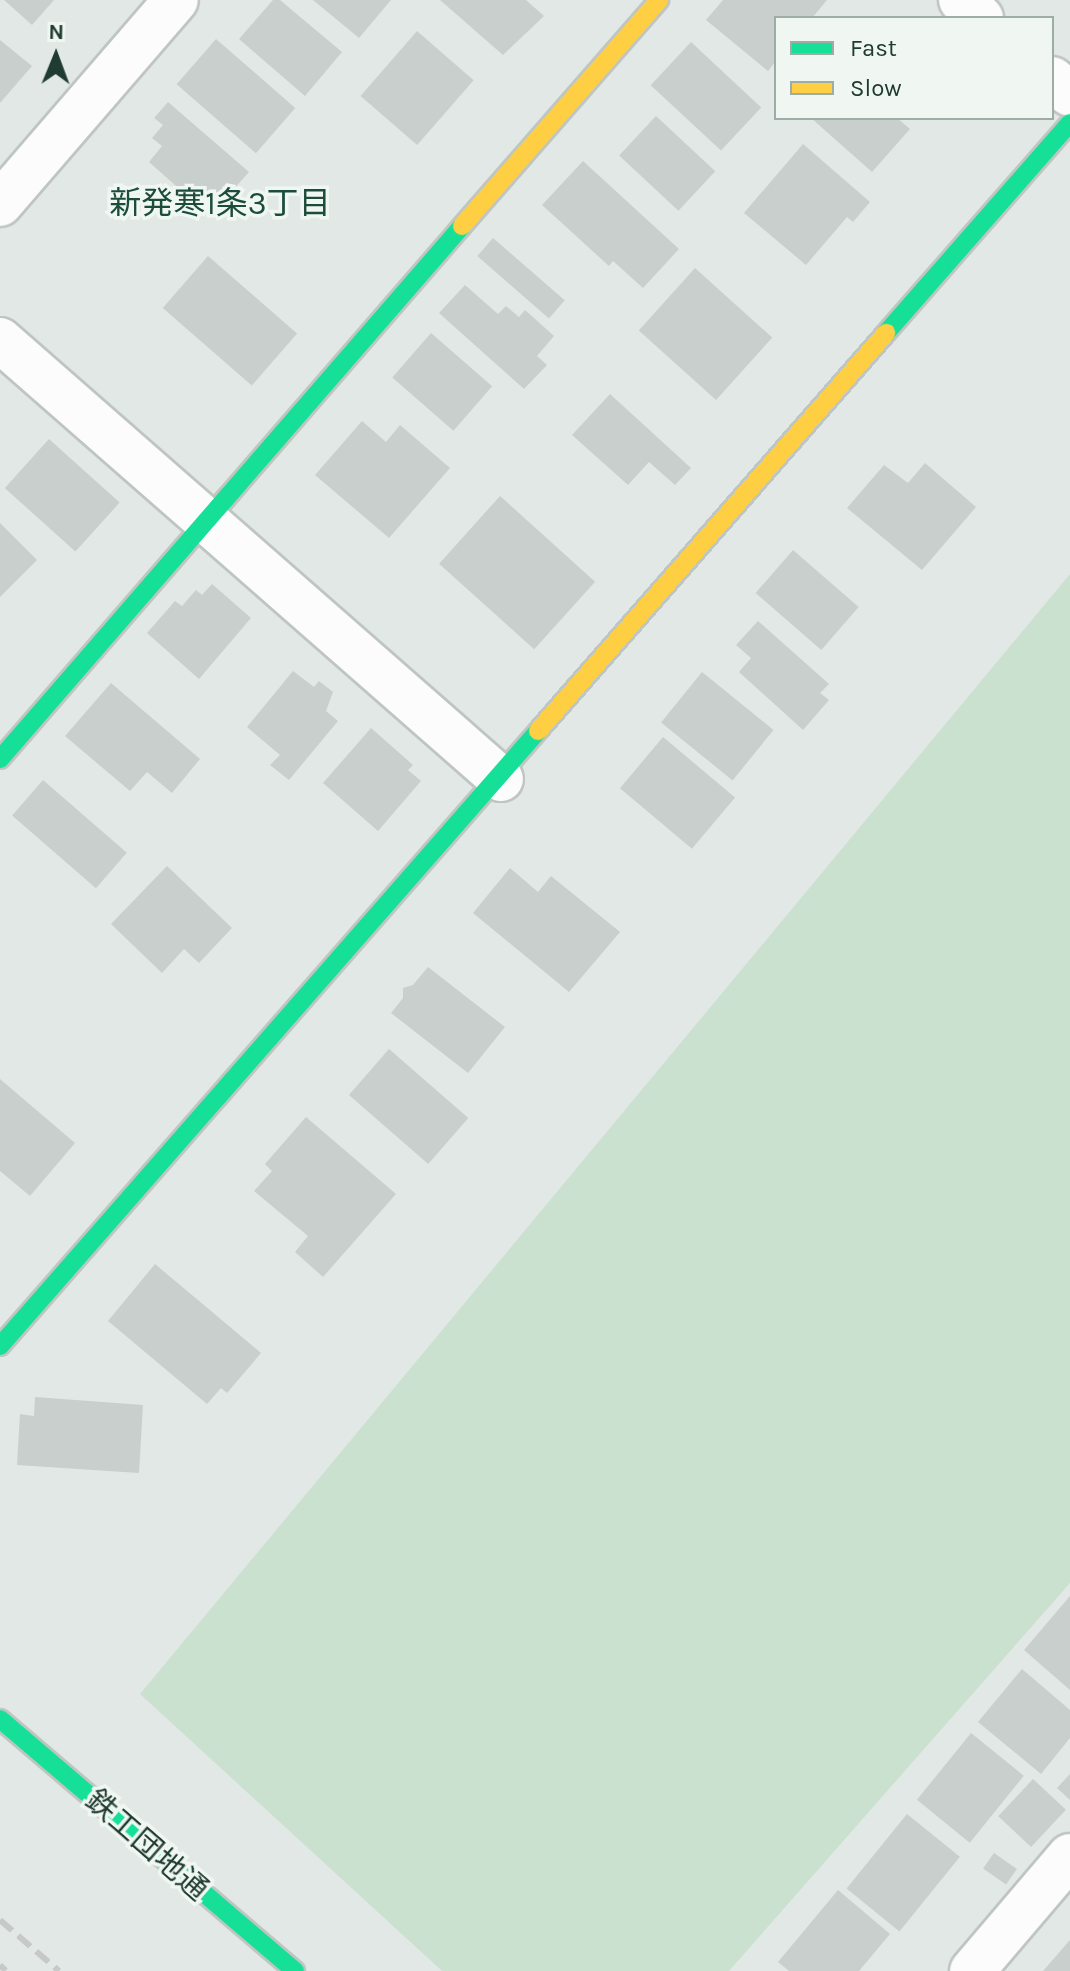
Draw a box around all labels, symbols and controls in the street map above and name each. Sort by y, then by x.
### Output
north arrow [16,16,96,96]
legend [774,16,1054,120]
text: N [48,19,65,45]
text: Fast [850,34,897,62]
text: Slow [850,74,902,102]
district label: 新発寒1条3丁目 [109,185,331,223]
street label: 鉄工団地通 [79,1782,215,1908]

